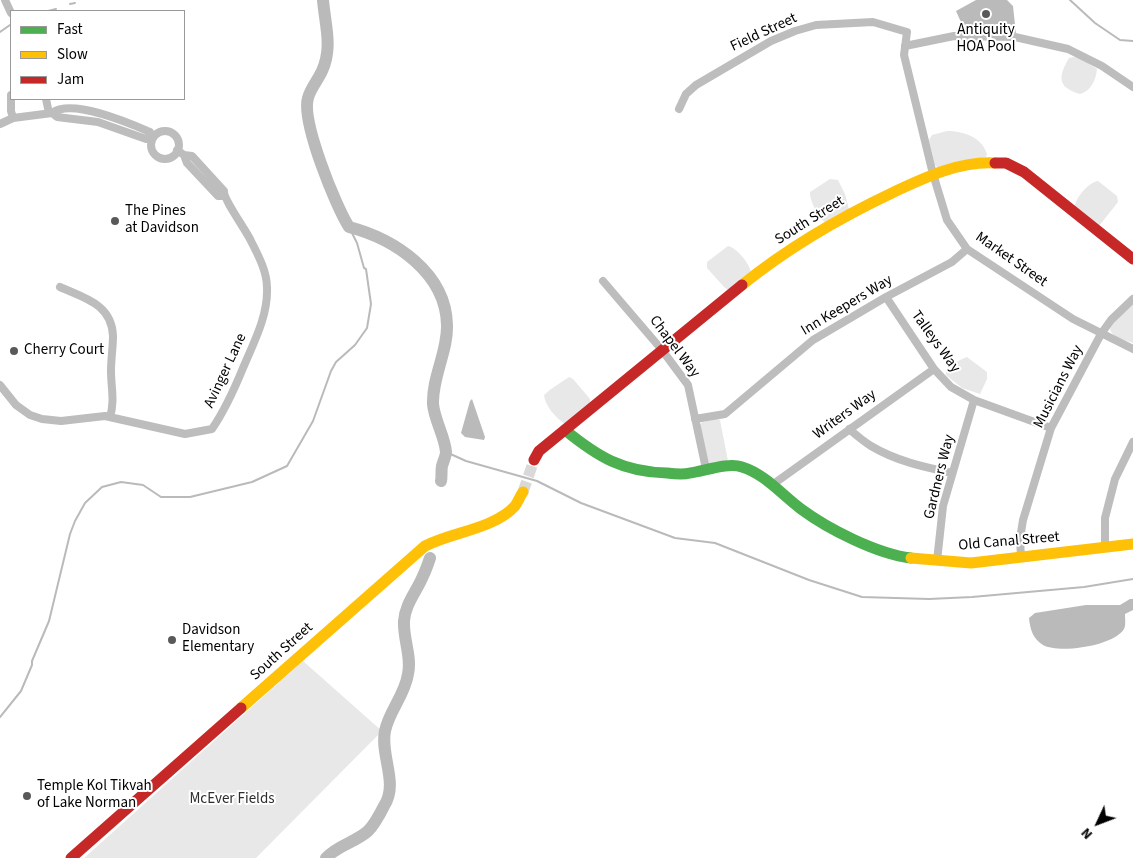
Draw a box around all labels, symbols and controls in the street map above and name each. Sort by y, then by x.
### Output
marker: Antiquity HOA Pool [980,8,992,20]
legend [10,10,185,100]
street label: Field Street [728,10,800,56]
text: Fast [57,19,83,40]
place label: Antiquity HOA Pool [957,22,1015,57]
text: Slow [57,44,88,65]
text: Jam [57,69,84,90]
street label: South Street [772,193,848,249]
place label: The Pines at Davidson [125,203,199,238]
marker: The Pines at Davidson [109,215,121,227]
street label: Market Street [972,229,1050,291]
street label: Inn Keepers Way [798,272,896,340]
street label: Talleys Way [907,308,963,376]
street label: Chapel Way [645,312,703,382]
street label: Avinger Lane [201,331,251,411]
place label: Cherry Court [24,342,104,360]
street label: Musicians Way [1030,342,1088,432]
marker: Cherry Court [8,345,20,357]
street label: Writers Way [810,386,880,444]
street label: Gardners Way [921,433,959,521]
street label: Old Canal Street [958,529,1060,555]
street label: South Street [247,619,317,685]
place label: Davidson Elementary [182,622,254,657]
marker: Davidson Elementary [166,634,178,646]
place label: Temple Kol Tikvah of Lake Norman [37,778,152,813]
marker: Temple Kol Tikvah of Lake Norman [21,790,33,802]
park label: McEver Fields [189,791,275,809]
north arrow [1073,798,1123,848]
text: N [1077,823,1098,843]

